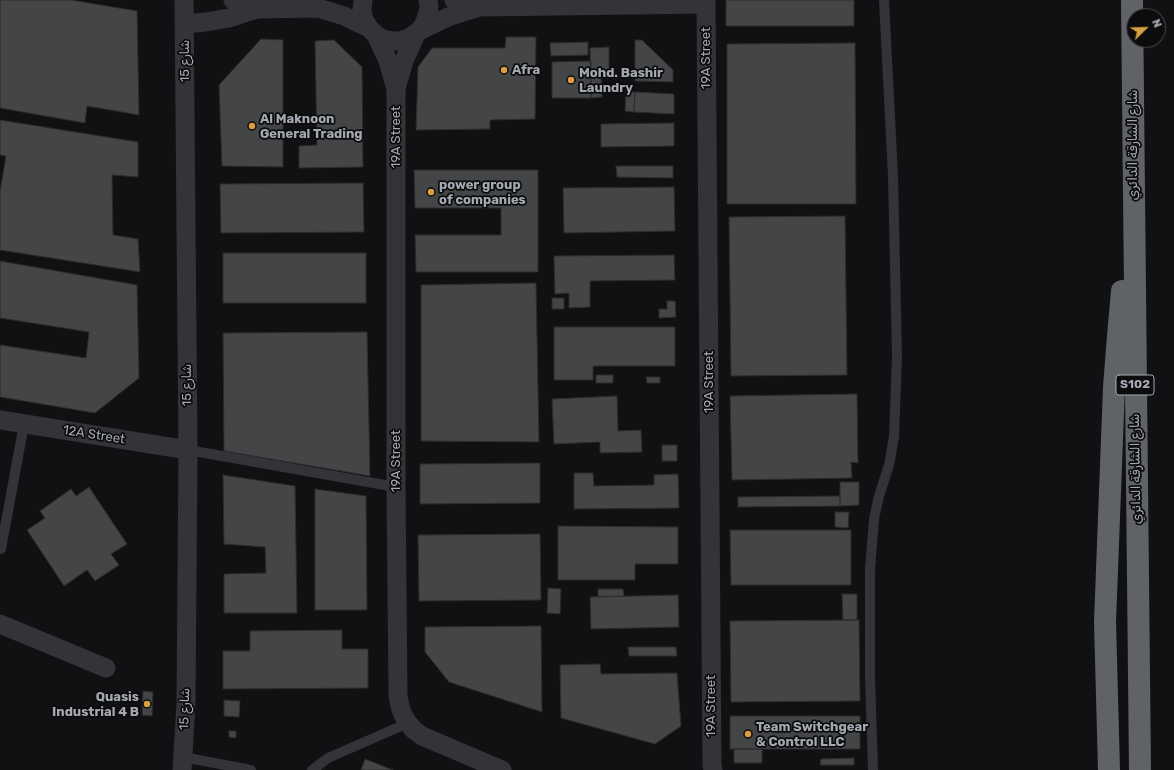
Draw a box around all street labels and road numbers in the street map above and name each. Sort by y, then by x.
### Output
street label: 19A Street [698,27,714,89]
street label: شارع 15 [177,40,193,82]
street label: شارع الشارقة الدائري [1125,90,1141,200]
street label: 19A Street [388,106,404,168]
street label: 19A Street [701,351,717,413]
street label: شارع 15 [179,364,195,406]
road number: S102 [1116,375,1154,395]
street label: شارع الشارقة الدائري [1127,413,1145,525]
street label: 12A Street [62,422,126,448]
street label: 19A Street [388,430,404,492]
street label: 19A Street [703,675,719,737]
street label: شارع 15 [176,688,194,730]

